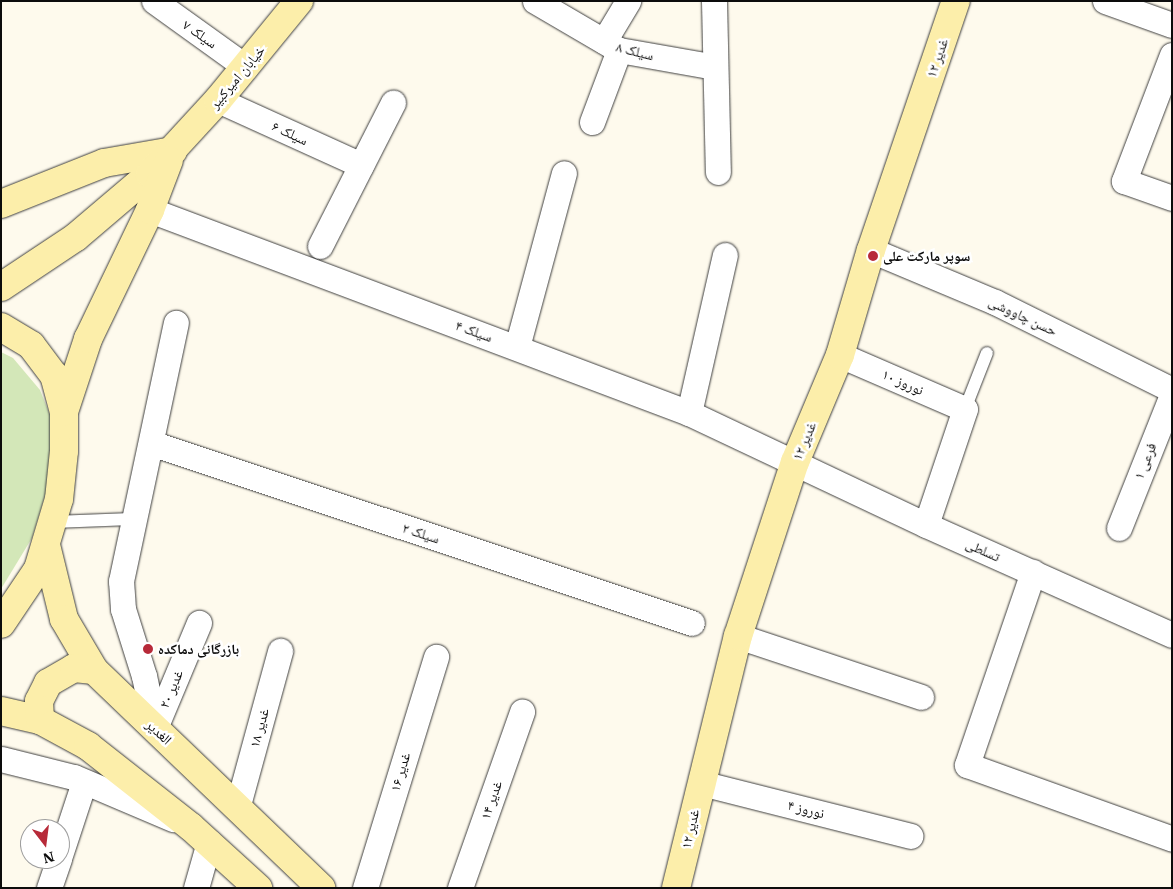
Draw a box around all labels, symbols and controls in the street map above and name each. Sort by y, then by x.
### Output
street label: سیلک ۷ [180,16,220,52]
street label: غدیر ۱۲ [923,36,951,80]
street label: سیلک ۸ [614,38,656,64]
street label: خیابان امیرکبیر [206,42,268,112]
street label: سیلک ۶ [269,117,311,149]
place label: سوپر مارکت علی [883,248,970,264]
marker: سوپر مارکت علی [867,250,879,262]
street label: حسن چاووشی [986,293,1060,339]
street label: سیلک ۴ [453,317,495,345]
street label: نوروز ۱۰ [880,365,926,399]
street label: غدیر ۱۲ [788,419,820,463]
street label: فرعی ۱ [1130,440,1160,482]
street label: سیلک ۲ [400,519,442,547]
street label: تسلطی [963,535,1003,565]
place label: بازرگانی دماکده [158,641,239,657]
marker: بازرگانی دماکده [142,643,154,655]
street label: غدیر ۲۰ [155,667,187,711]
street label: غدیر ۱۸ [246,707,272,749]
street label: الغدیر [143,716,175,748]
street label: غدیر ۱۶ [386,750,414,794]
street label: غدیر ۱۴ [477,778,505,822]
street label: نوروز ۴ [786,796,826,822]
street label: غدیر ۱۲ [677,808,703,850]
north arrow [20,819,70,869]
text: N [41,847,56,868]

